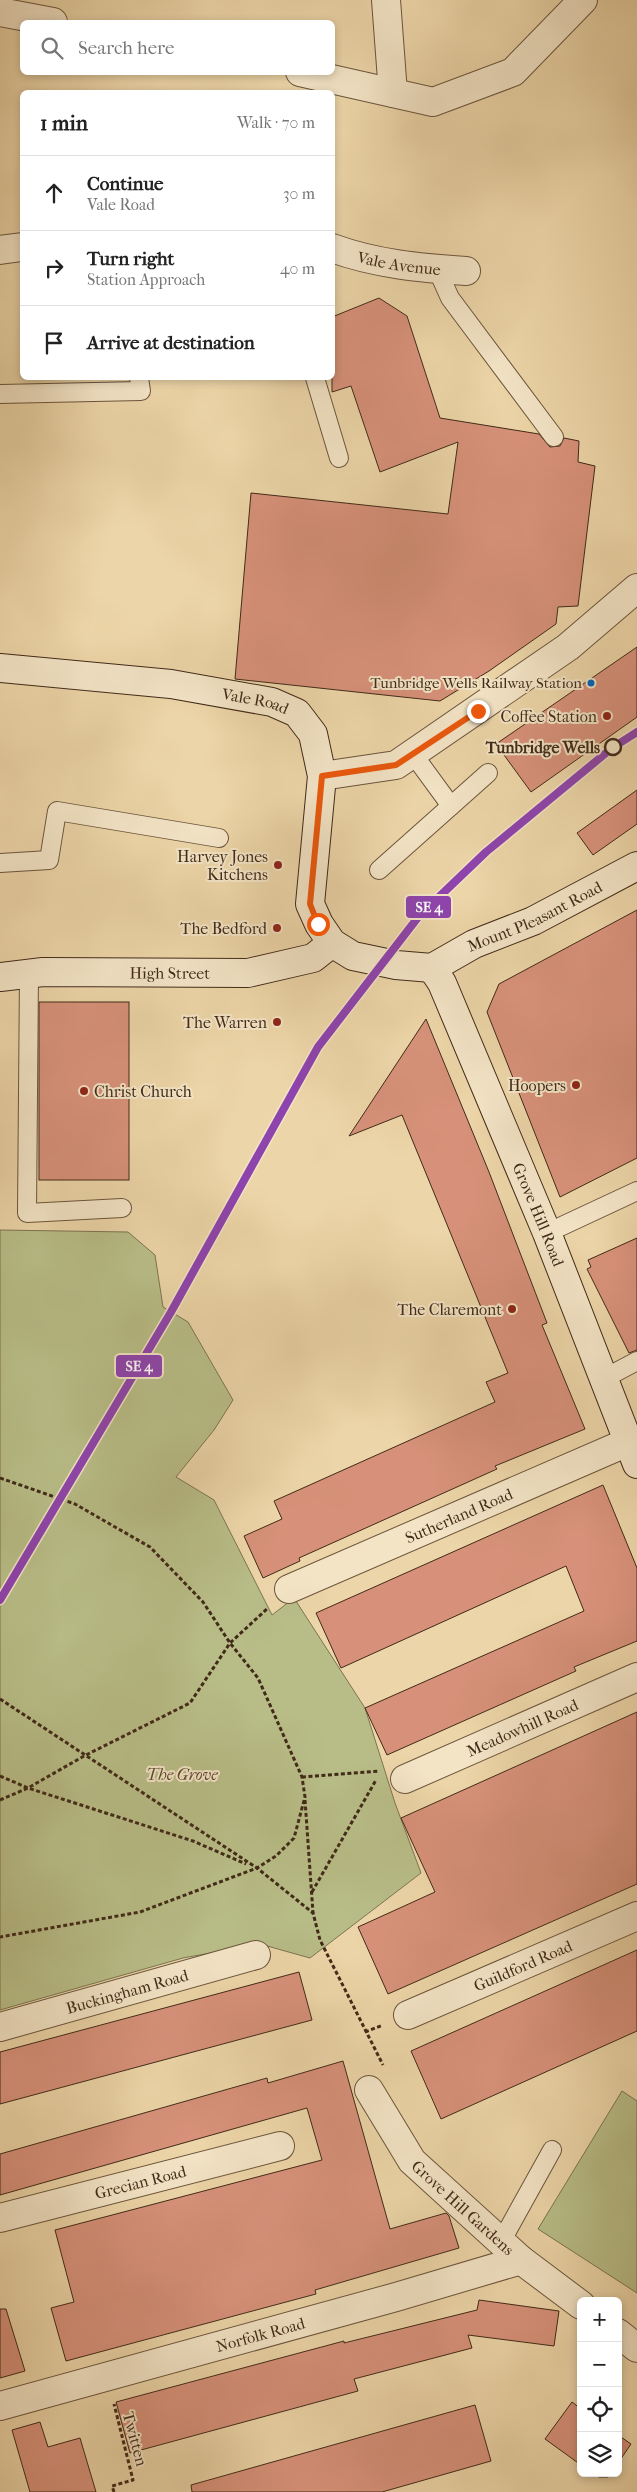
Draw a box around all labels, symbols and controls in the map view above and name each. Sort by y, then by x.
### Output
search box [20,20,335,75]
icon: search [38,34,66,62]
text: Search here [78,37,174,59]
text: 1 min [40,111,88,135]
text: Walk · 70 m [237,113,315,132]
text: Continue [87,173,163,195]
icon: ahead [40,179,68,207]
text: 30 m [283,184,315,203]
text: Vale Road [87,195,155,214]
street label: Vale Avenue [354,247,442,279]
text: Turn right [87,248,174,270]
icon: right [40,254,68,282]
text: 40 m [280,259,315,278]
text: Station Approach [87,270,205,289]
icon: arrive [40,329,68,357]
text: Arrive at destination [87,332,255,354]
place label: Tunbridge Wells Railway Station [370,674,582,692]
marker: Tunbridge Wells Railway Station [586,678,596,688]
street label: Vale Road [220,684,292,718]
route end [467,700,490,723]
place label: Coffee Station [500,707,598,726]
marker: Coffee Station [601,710,613,722]
place label: Tunbridge Wells [485,738,600,758]
marker: Tunbridge Wells [604,738,622,756]
place label: Harvey Jones Kitchens [177,847,268,884]
marker: Harvey Jones Kitchens [272,859,284,871]
street label: Mount Pleasant Road [464,877,605,955]
line badge: SE 4 [405,895,452,919]
text: SE 4 [415,899,443,916]
route start [307,913,330,936]
place label: The Bedford [180,919,267,938]
marker: The Bedford [271,922,283,934]
street label: High Street [129,963,210,982]
place label: The Warren [183,1013,268,1032]
marker: The Warren [271,1016,283,1028]
place label: Hoopers [508,1076,566,1095]
marker: Hoopers [570,1079,582,1091]
place label: Christ Church [94,1082,192,1101]
marker: Christ Church [78,1085,90,1097]
street label: Grove Hill Road [509,1160,569,1269]
place label: The Claremont [397,1300,502,1319]
marker: The Claremont [506,1303,518,1315]
line badge: SE 4 [115,1354,163,1378]
text: SE 4 [125,1358,153,1375]
street label: Sutherland Road [402,1484,516,1547]
street label: Meadowhill Road [464,1695,581,1760]
park label: The Grove [146,1765,218,1784]
street label: Guildford Road [471,1936,575,1995]
street label: Buckingham Road [64,1965,191,2017]
street label: Grove Hill Gardens [408,2156,518,2259]
street label: Grecian Road [93,2161,188,2203]
map controls [577,2297,622,2477]
button: + [577,2297,622,2342]
street label: Norfolk Road [214,2313,307,2356]
button: − [577,2342,622,2387]
button: locate [577,2387,622,2432]
street label: Twitten [119,2410,152,2469]
button: layers [577,2432,622,2477]

